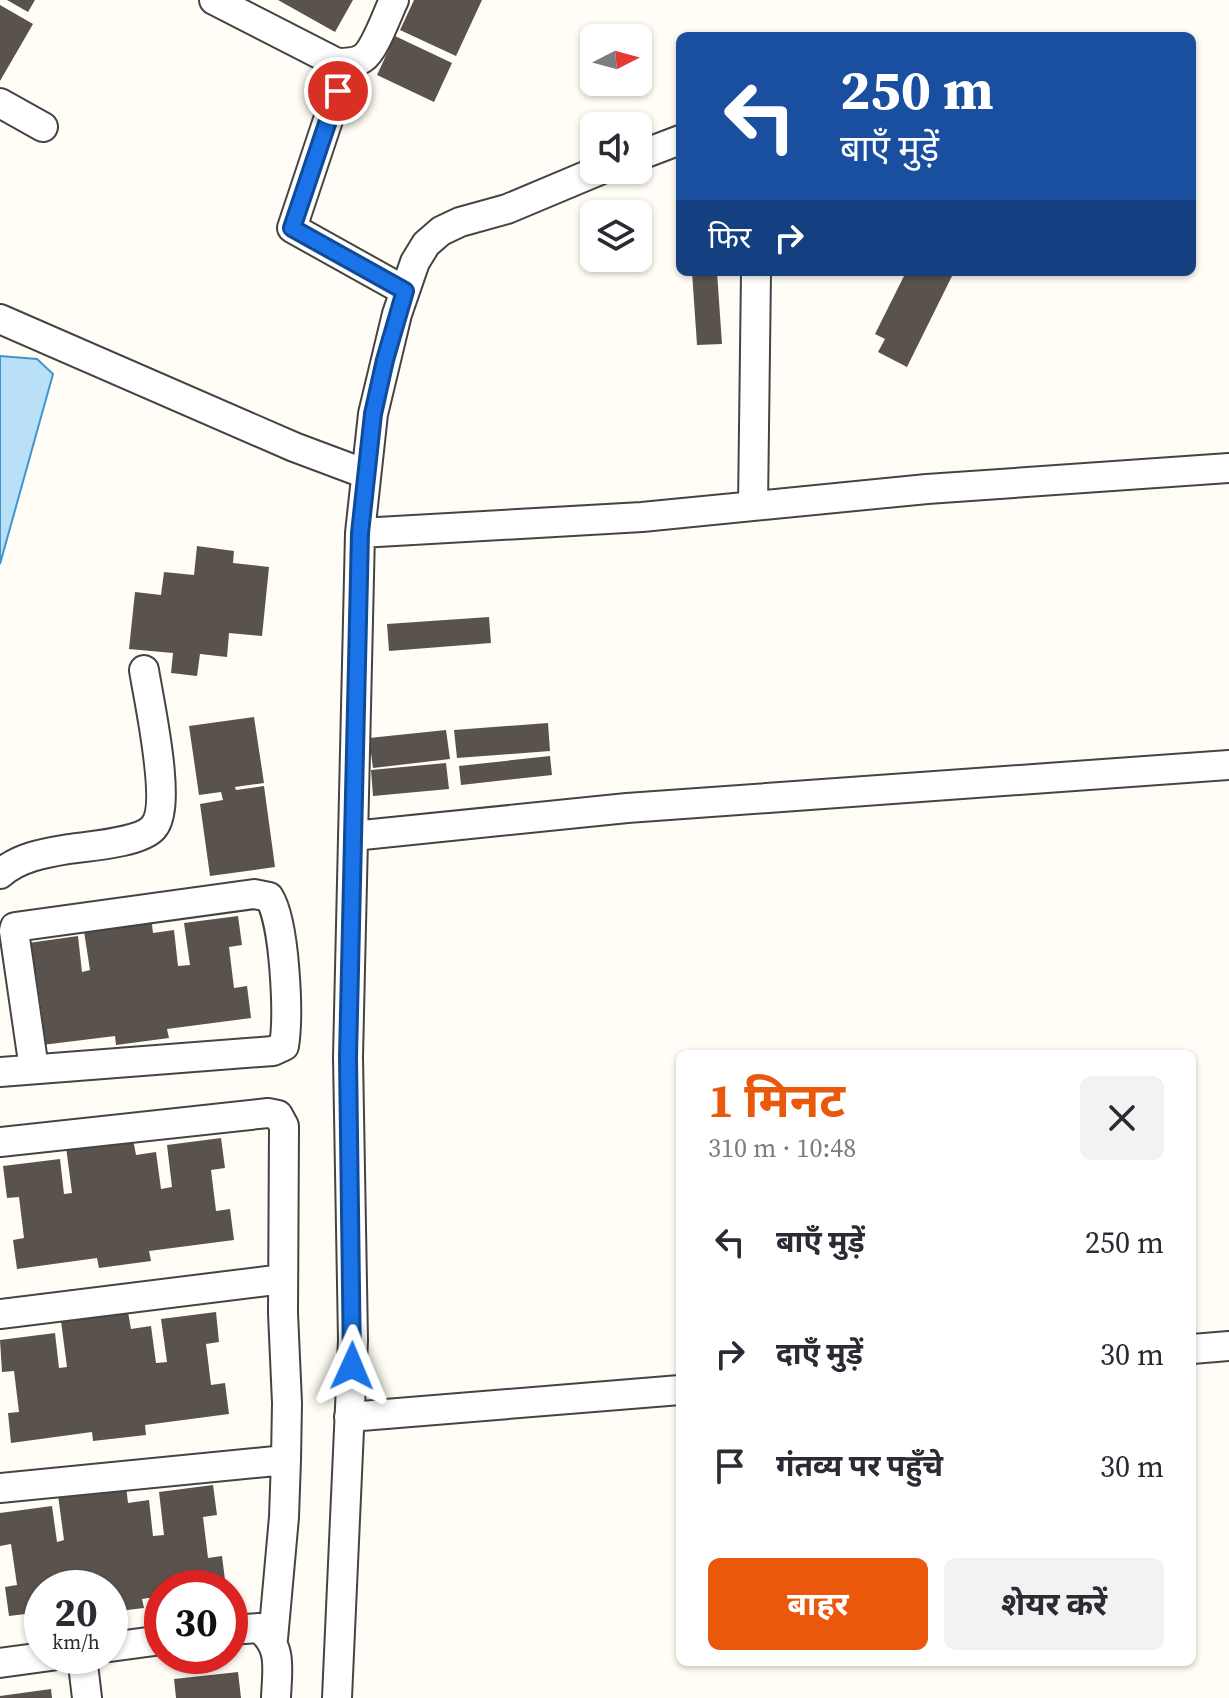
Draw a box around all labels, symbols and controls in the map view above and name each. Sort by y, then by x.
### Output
north arrow [580,24,652,96]
map controls [580,24,652,272]
text: 250 m [840,51,994,128]
pin [304,57,372,125]
icon: left [708,64,812,168]
icon: arrive [316,69,360,113]
button: sound [580,112,652,184]
text: बाएँ मुड़ें [840,124,939,173]
button: layers [580,200,652,272]
icon: right [767,216,811,260]
text: फिर [708,217,751,258]
text: 1 मिनट [708,1067,845,1133]
button: close [1080,1076,1164,1160]
text: 310 m · 10:48 [708,1130,856,1166]
icon: left [708,1220,752,1264]
text: बाएँ मुड़ें [776,1221,865,1262]
text: 250 m [1085,1222,1164,1263]
position arrow [310,1324,394,1408]
icon: right [708,1332,752,1376]
text: दाएँ मुड़ें [776,1333,863,1374]
text: 30 m [1100,1334,1164,1375]
icon: arrive [708,1444,752,1488]
text: गंतव्य पर पहुँचे [776,1445,943,1486]
text: 30 m [1100,1446,1164,1487]
button: बाहर [708,1558,928,1650]
button: शेयर करें [944,1558,1164,1650]
speed limit sign: 30 [144,1570,248,1674]
text: 20 [54,1585,98,1639]
text: km/h [52,1628,100,1656]

